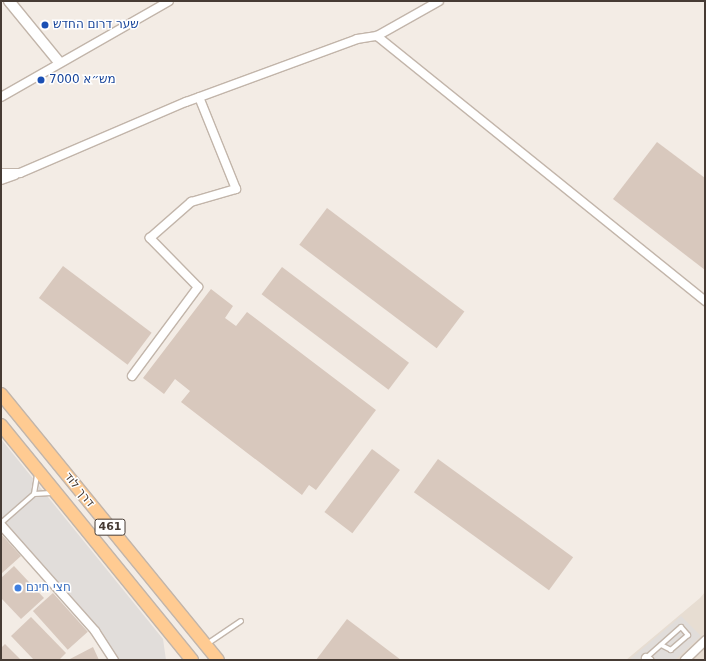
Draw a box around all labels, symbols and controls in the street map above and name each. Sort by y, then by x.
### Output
place label: שער דרום החדש [53,18,139,32]
marker: שער דרום החדש [40,20,50,30]
place label: מש״א 7000 [49,73,116,87]
marker: מש״א 7000 [36,75,46,85]
street label: דרך לוד [61,470,97,510]
road number: 461 [94,518,126,536]
place label: חצי חינם [26,581,71,595]
marker: חצי חינם [13,583,23,593]

